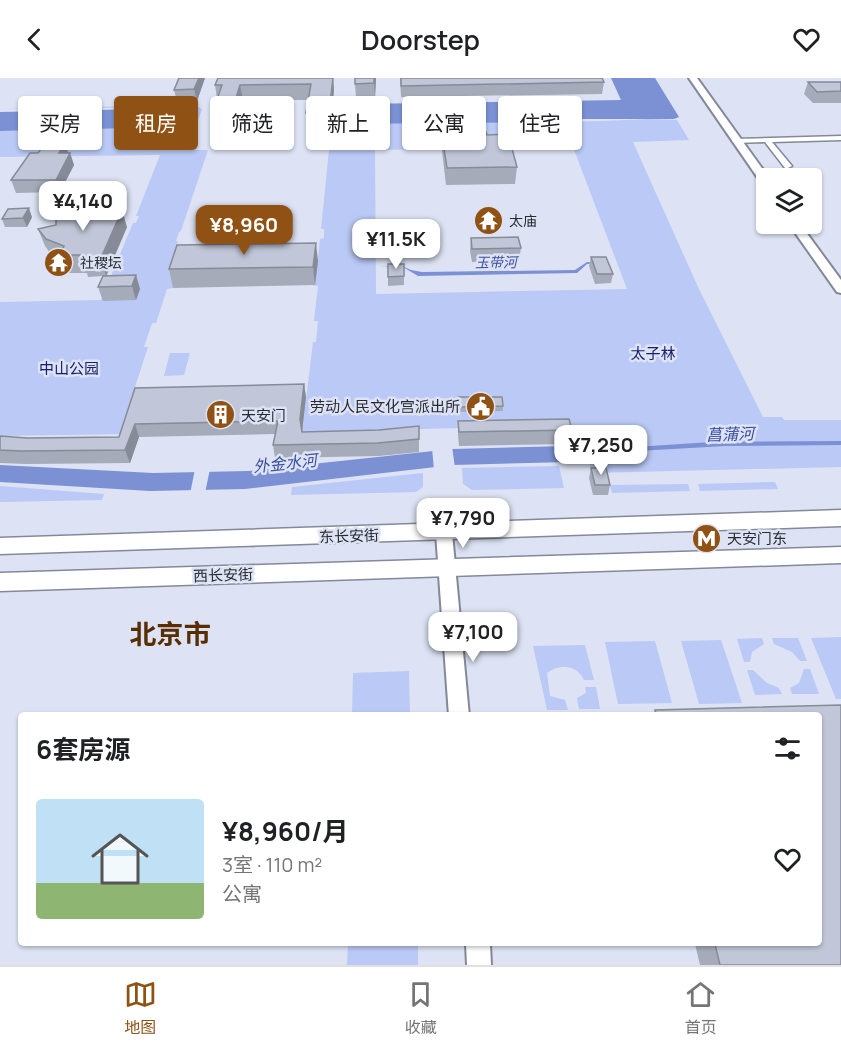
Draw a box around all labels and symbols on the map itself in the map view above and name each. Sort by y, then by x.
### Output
pin: ¥4,140 [34,181,132,232]
temple icon: 太庙 [472,204,504,236]
pin: ¥8,960 [195,205,293,256]
place label: 太庙 [509,211,537,230]
pin: ¥11.5K [347,219,445,270]
temple icon: 社稷坛 [43,246,75,278]
water label: 玉带河 [475,252,520,272]
place label: 社稷坛 [80,253,122,272]
park label: 太子林 [630,343,676,364]
park label: 中山公园 [39,358,99,379]
public building icon: 劳动人民文化宫派出所 [465,390,497,422]
place label: 劳动人民文化宫派出所 [310,396,460,417]
building icon: 天安门 [204,399,236,431]
place label: 天安门 [241,405,286,426]
water label: 菖蒲河 [706,422,757,446]
pin: ¥7,250 [552,425,650,476]
water label: 外金水河 [252,448,321,477]
pin: ¥7,790 [414,498,512,549]
metro station icon: 天安门东 [690,522,722,554]
street label: 东长安街 [319,524,379,548]
place label: 天安门东 [727,528,787,549]
street label: 西长安街 [193,563,253,587]
pin: ¥7,100 [424,612,522,663]
district label: 北京市 [130,615,211,652]

